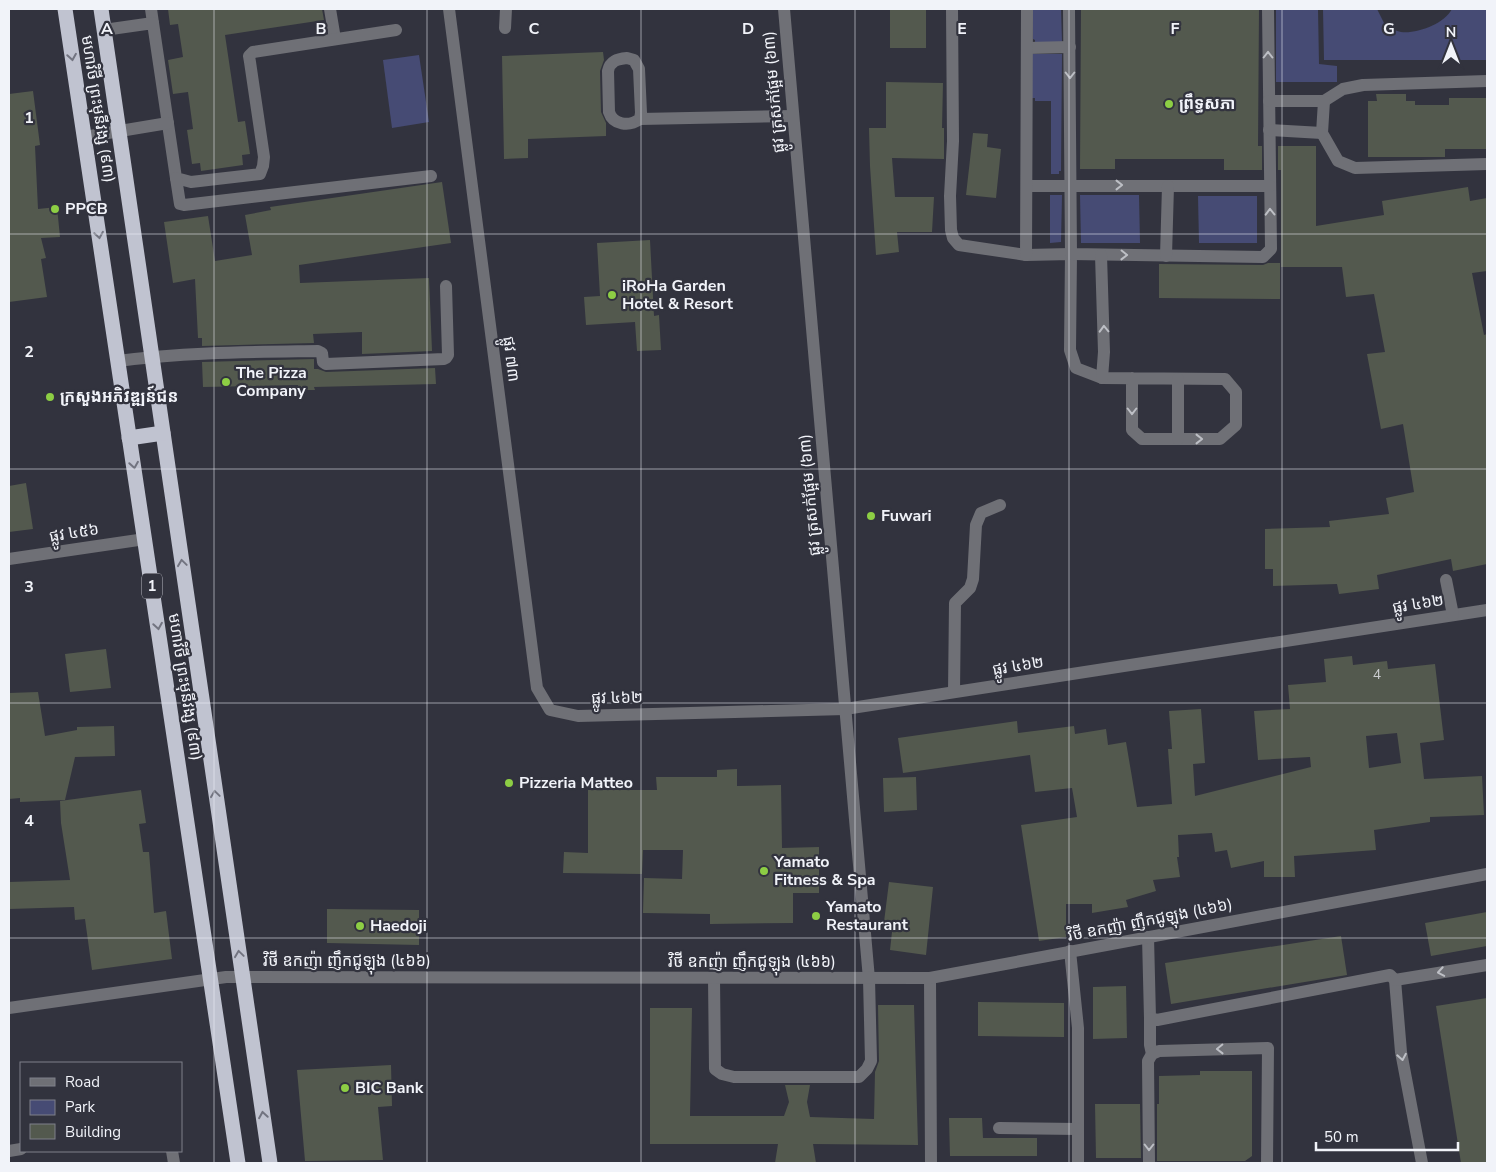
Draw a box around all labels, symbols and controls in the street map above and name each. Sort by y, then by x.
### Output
text: A [101,18,113,40]
text: B [315,18,327,40]
text: C [529,18,540,40]
text: D [742,18,754,40]
text: E [957,18,967,40]
text: F [1171,18,1180,40]
text: G [1383,18,1395,40]
north arrow [1426,20,1476,70]
text: N [1446,23,1456,42]
street label: ផ្លូវ ត្រសក់ផ្អែម (៦៣) [758,30,793,154]
street label: មហាវិថី ព្រះមុនីវង្ស (៩៣) [75,34,121,184]
one-way arrow [1263,51,1273,58]
one-way arrow [67,53,77,61]
one-way arrow [1065,72,1075,79]
place label: ព្រឹទ្ធសភា [1179,93,1235,115]
marker: ព្រឹទ្ធសភា [1163,98,1175,110]
text: 1 [24,107,34,129]
one-way arrow [1116,180,1123,190]
place label: PPCB [65,198,108,220]
marker: PPCB [49,203,61,215]
one-way arrow [1265,207,1275,215]
one-way arrow [93,231,104,239]
one-way arrow [1120,250,1128,260]
place label: iRoHa Garden Hotel & Resort [622,275,734,315]
marker: iRoHa Garden Hotel & Resort [606,289,618,301]
one-way arrow [1098,325,1109,333]
street label: ផ្លូវ ៧៣ [495,335,525,383]
text: 2 [24,341,34,363]
place label: The Pizza Company [236,362,307,402]
marker: The Pizza Company [220,376,232,388]
place label: ក្រសួងអភិវឌ្ឍន៍ជន [60,385,178,408]
marker: ក្រសួងអភិវឌ្ឍន៍ជន [44,391,56,403]
one-way arrow [1127,407,1137,415]
street label: ផ្លូវ ត្រសក់ផ្អែម (៦៣) [794,433,829,557]
one-way arrow [1195,434,1203,444]
one-way arrow [128,461,138,469]
place label: Fuwari [881,505,932,527]
marker: Fuwari [865,510,877,522]
street label: ផ្លូវ ៤៥៦ [48,518,101,550]
one-way arrow [177,559,188,567]
road number: 1 [142,574,162,598]
text: 3 [24,576,34,598]
street label: ផ្លូវ ៤៦២ [1391,589,1446,622]
street label: មហាវិថី ព្រះមុនីវង្ស (៩៣) [162,612,208,762]
one-way arrow [152,621,162,630]
street label: ផ្លូវ ៤៦២ [991,651,1046,684]
house number: 4 [1373,665,1381,684]
street label: ផ្លូវ ៤៦២ [591,687,643,712]
place label: Pizzeria Matteo [519,772,633,794]
marker: Pizzeria Matteo [503,777,515,789]
one-way arrow [211,789,221,798]
text: 4 [24,810,34,832]
place label: Yamato Fitness & Spa [773,851,876,891]
marker: Yamato Fitness & Spa [758,865,770,877]
street label: វិថី ឧកញ៉ា ញឹកជូឡុង (៤៦៦) [1065,893,1235,950]
place label: Yamato Restaurant [825,896,909,936]
marker: Yamato Restaurant [810,910,822,922]
place label: Haedoji [370,915,427,937]
marker: Haedoji [354,920,366,932]
one-way arrow [234,950,244,959]
street label: វិថី ឧកញ៉ា ញឹកជូឡុង (៤៦៦) [262,950,431,975]
street label: វិថី ឧកញ៉ា ញឹកជូឡុង (៤៦៦) [667,951,836,976]
one-way arrow [1436,967,1445,977]
one-way arrow [1216,1044,1224,1054]
one-way arrow [1397,1053,1407,1062]
legend [20,1062,182,1152]
text: Road [65,1072,100,1092]
place label: BIC Bank [355,1077,424,1099]
marker: BIC Bank [339,1082,351,1094]
text: Park [65,1097,95,1117]
one-way arrow [258,1111,268,1119]
scale bar [1316,1120,1458,1152]
text: Building [65,1122,121,1142]
text: 50 m [1324,1127,1359,1147]
one-way arrow [1144,1144,1154,1152]

